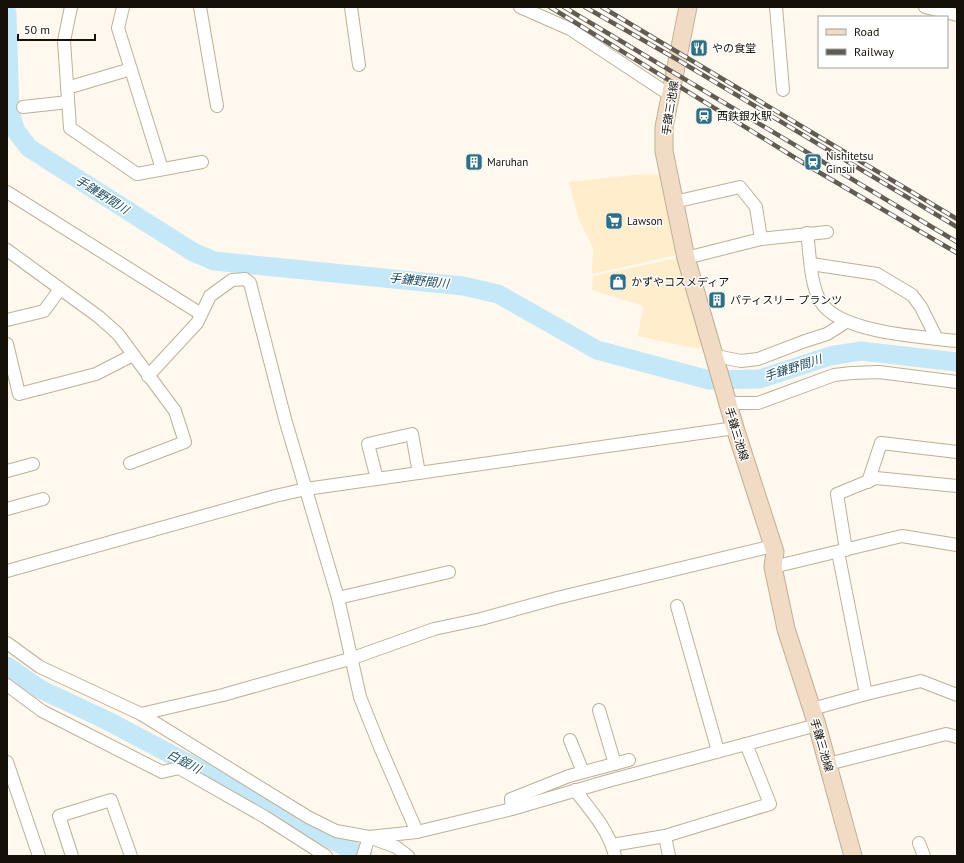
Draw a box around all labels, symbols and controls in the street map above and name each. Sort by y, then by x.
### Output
scale bar [18,16,95,42]
legend [818,16,948,68]
text: 50 m [24,22,50,37]
text: Road [854,24,879,39]
restaurant icon: やの食堂 [689,38,709,58]
place label: やの食堂 [712,41,756,55]
text: Railway [854,44,894,59]
street label: 手鎌三池線 [659,80,681,136]
station icon: 西鉄銀水駅 [694,106,714,126]
place label: 西鉄銀水駅 [717,109,772,123]
place label: Nishitetsu Ginsui [826,149,874,176]
building icon: Maruhan [464,152,484,172]
station icon: Nishitetsu Ginsui [803,152,823,172]
place label: Maruhan [487,155,528,169]
water label: 手鎌野間川 [73,172,133,218]
supermarket icon: Lawson [604,211,624,231]
place label: Lawson [627,214,663,228]
water label: 手鎌野間川 [388,270,452,291]
shop icon: かずやコスメディア [608,272,628,292]
place label: かずやコスメディア [631,275,729,289]
building icon: パティスリー プランツ [707,290,727,310]
place label: パティスリー プランツ [730,293,842,307]
water label: 手鎌野間川 [762,351,826,384]
street label: 手鎌三池線 [722,406,752,462]
street label: 手鎌三池線 [808,717,836,773]
water label: 白銀川 [165,746,205,778]

